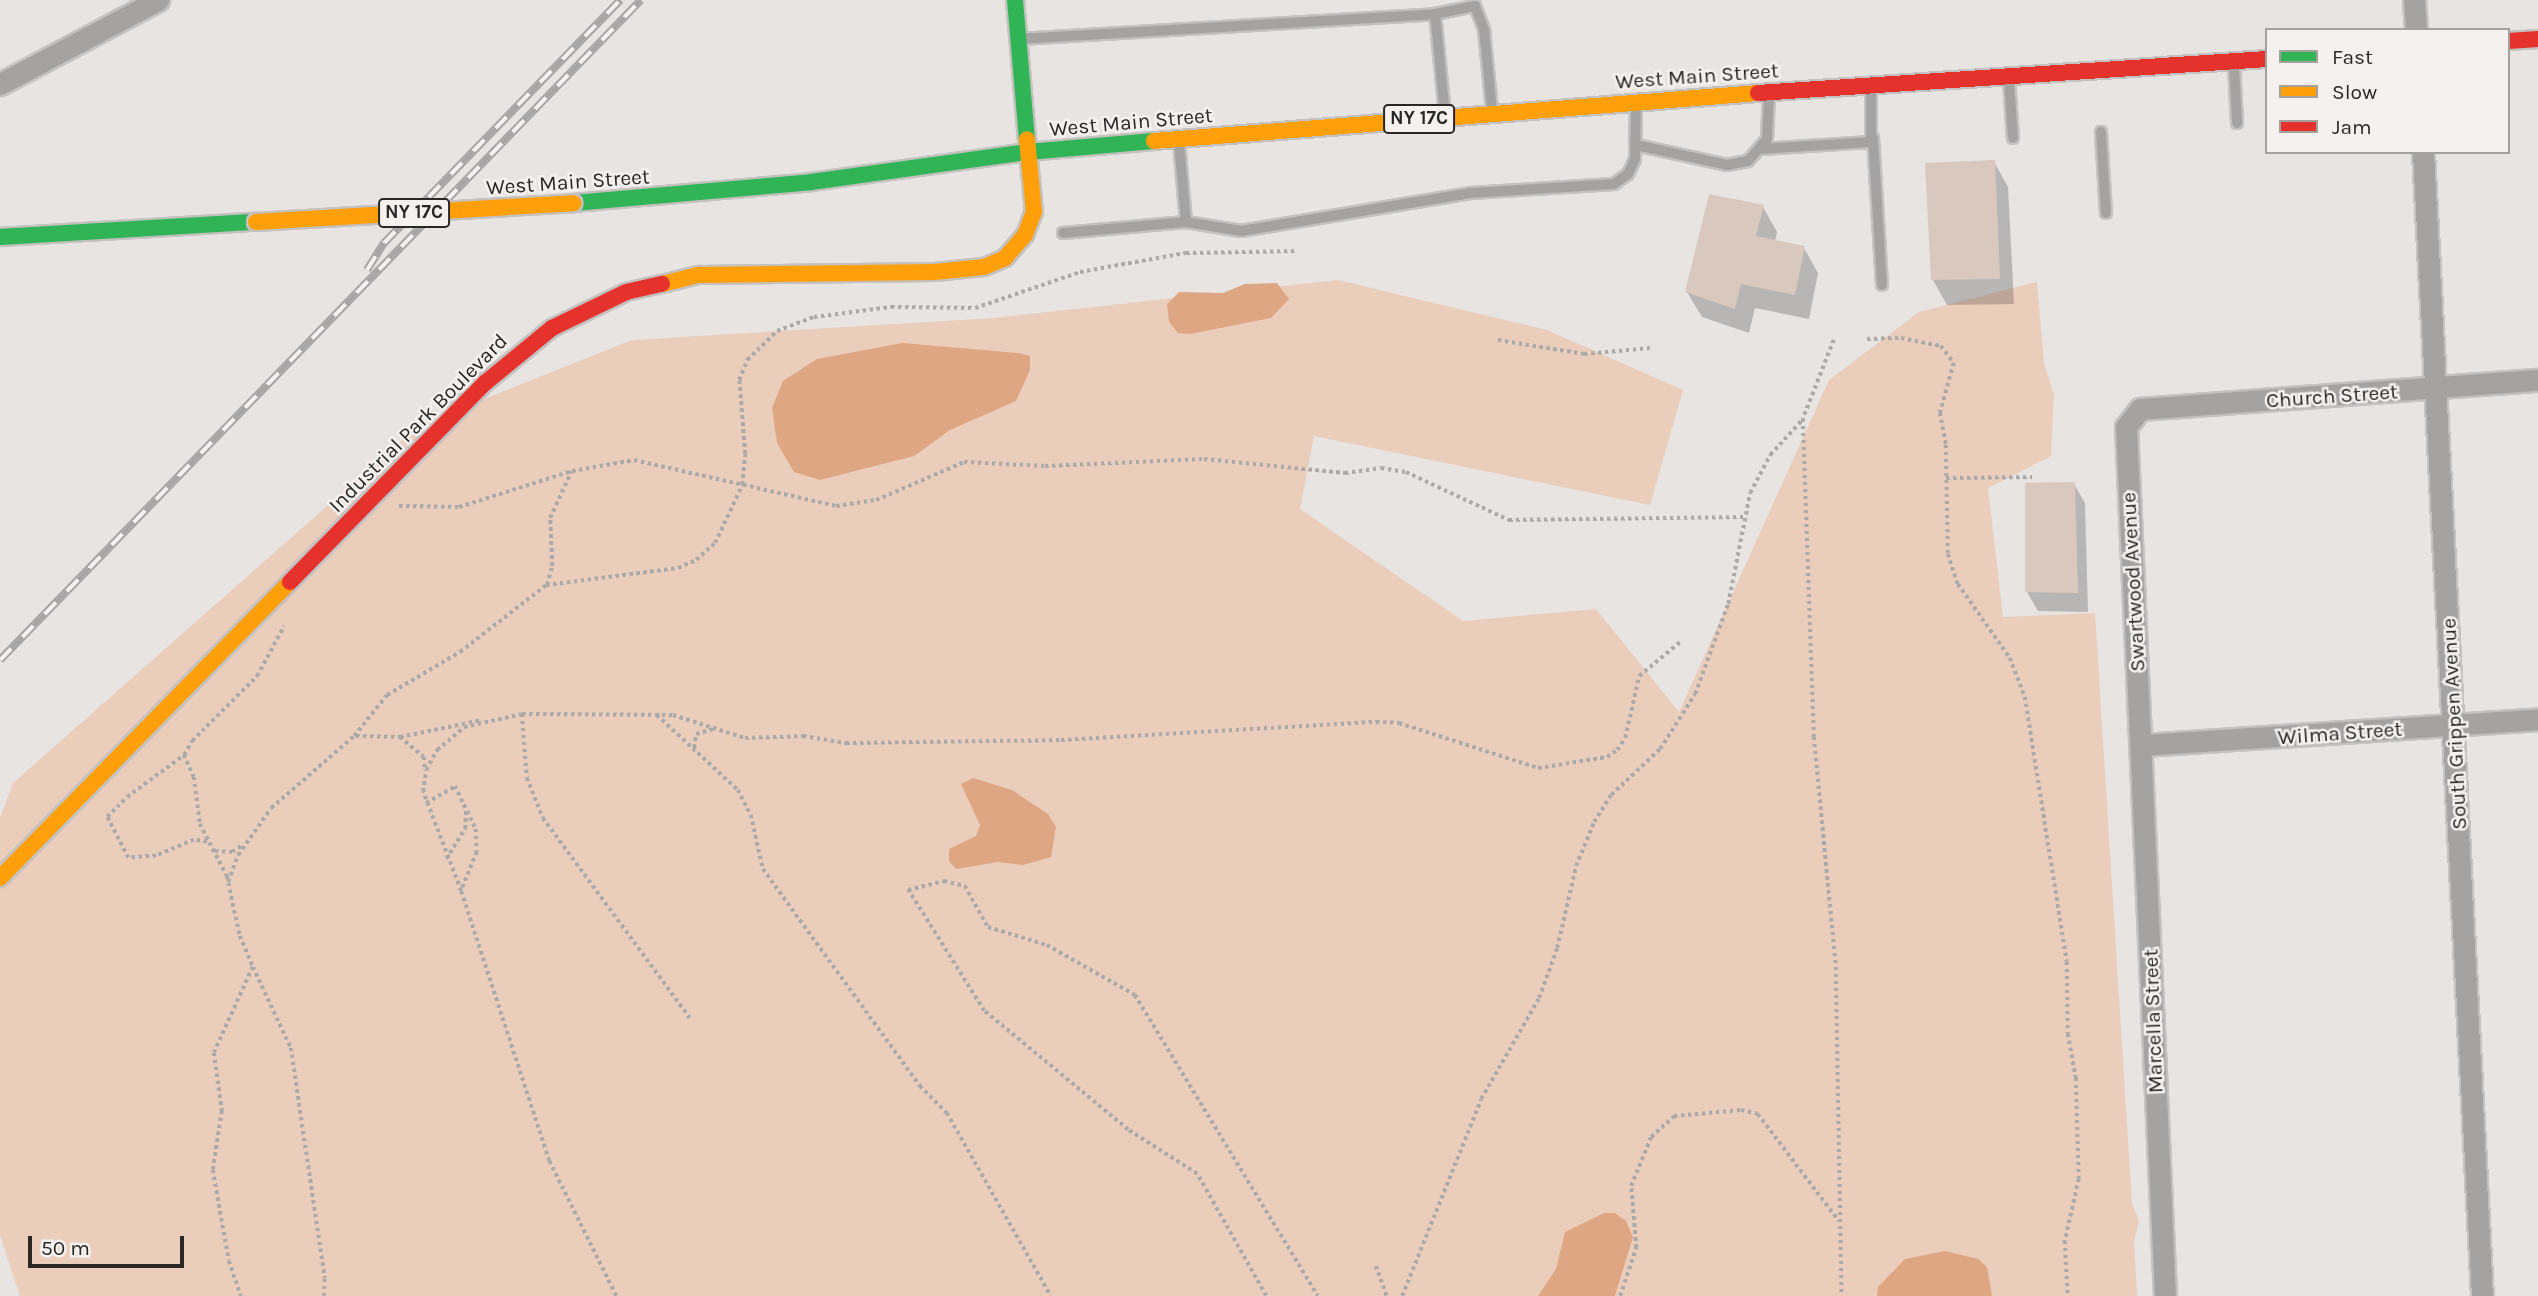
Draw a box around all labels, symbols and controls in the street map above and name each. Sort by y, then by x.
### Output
legend [2265,28,2510,154]
text: Fast [2332,45,2373,69]
street label: West Main Street [1614,58,1780,94]
text: Slow [2332,80,2377,104]
street label: West Main Street [1048,102,1214,142]
road number: NY 17C [1382,104,1456,134]
text: Jam [2332,115,2372,139]
street label: West Main Street [485,164,651,200]
road number: NY 17C [377,197,451,228]
street label: Industrial Park Boulevard [323,328,513,518]
street label: Church Street [2265,379,2399,413]
street label: Swartwood Avenue [2116,492,2150,672]
street label: South Grippen Avenue [2436,618,2472,830]
street label: Wilma Street [2277,716,2403,750]
street label: Marcella Street [2138,948,2168,1094]
scale bar [32,1222,187,1266]
text: 50 m [41,1236,90,1260]

